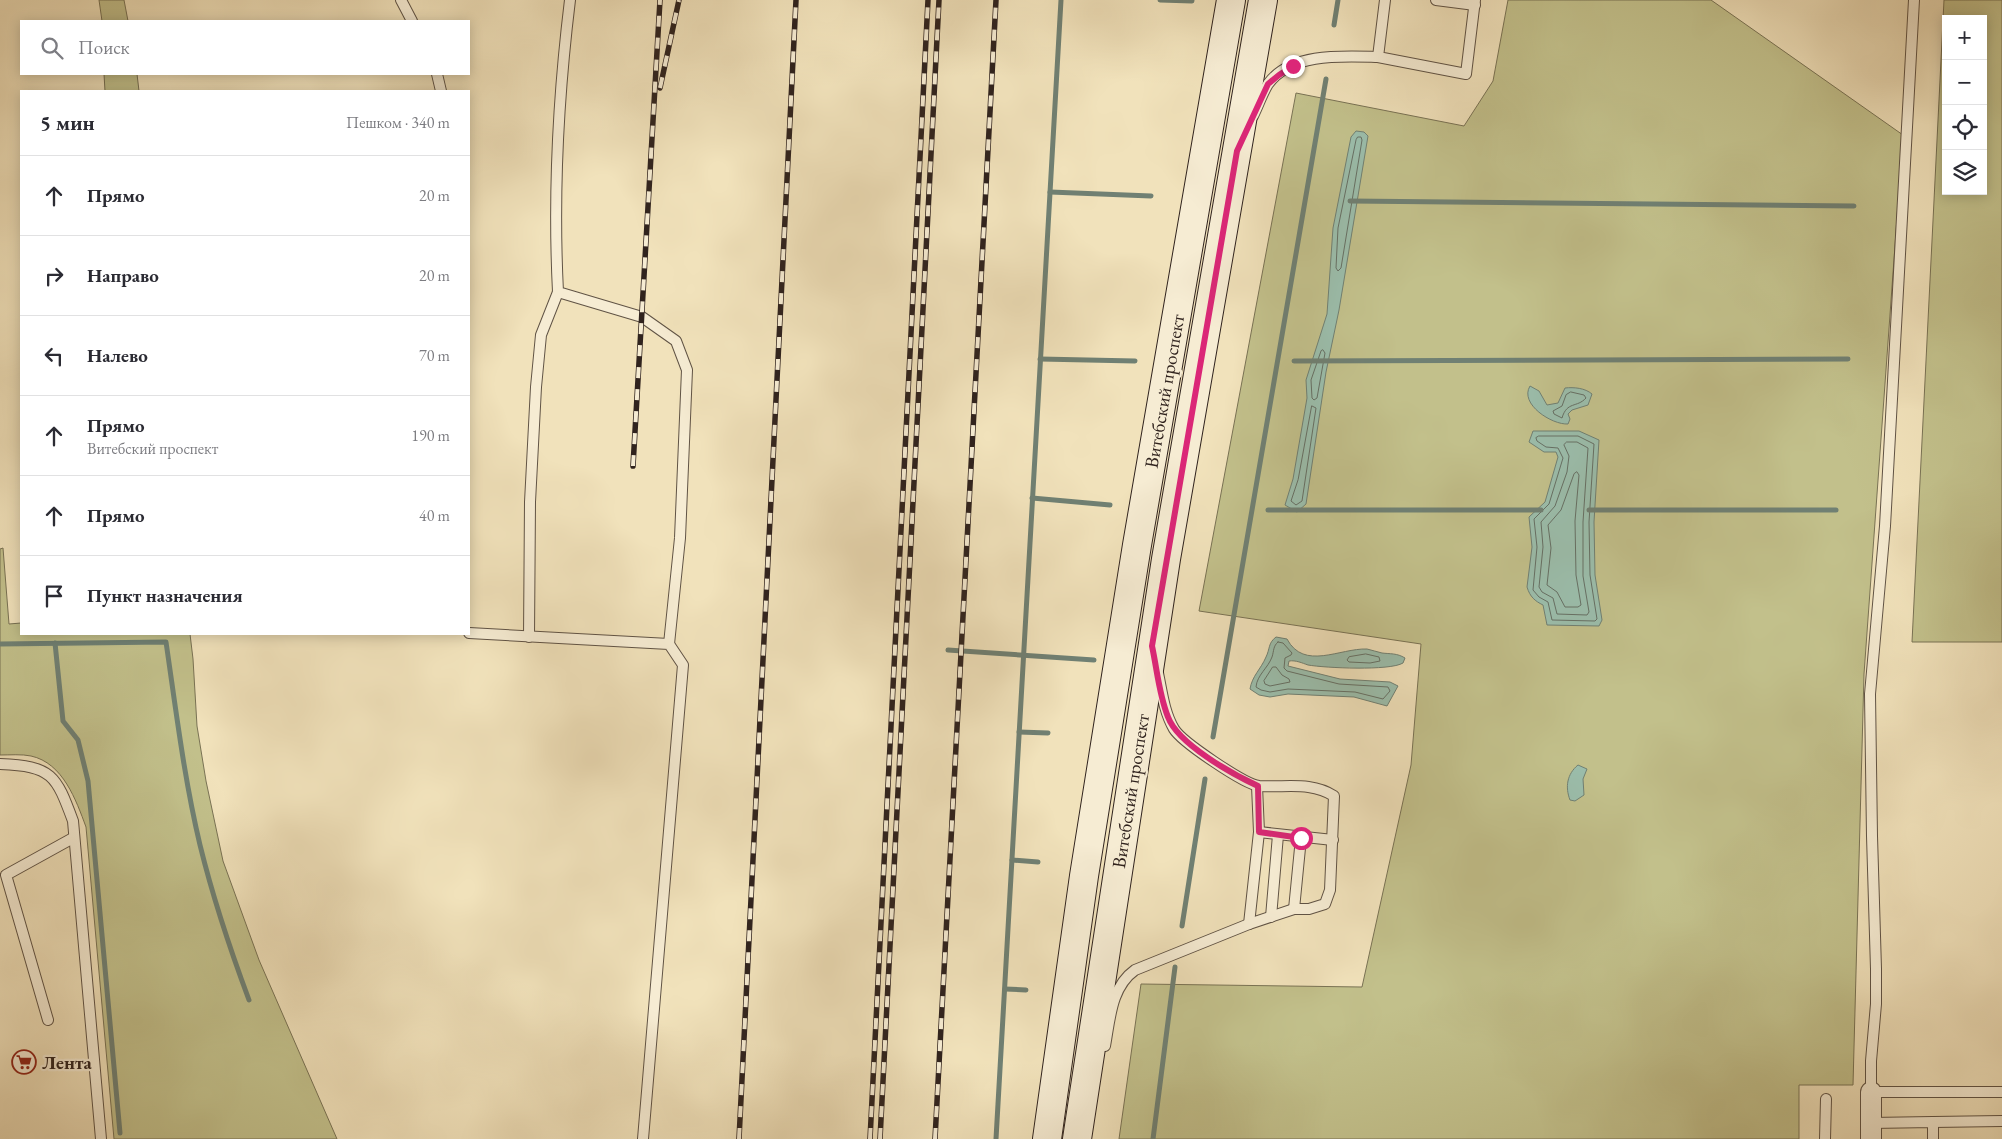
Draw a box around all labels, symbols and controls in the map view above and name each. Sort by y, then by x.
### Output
map controls [1942,15,1987,195]
button: + [1942,15,1987,60]
search box [20,20,470,75]
icon: search [38,34,66,62]
text: Поиск [78,35,130,60]
route end [1282,55,1305,78]
button: − [1942,60,1987,105]
button: locate [1942,105,1987,150]
text: 5 мин [40,109,95,136]
text: Пешком · 340 m [346,112,450,133]
button: layers [1942,150,1987,195]
icon: ahead [40,182,68,210]
text: Прямо [87,183,145,208]
text: 20 m [419,185,450,206]
icon: right [40,262,68,290]
text: Направо [87,263,159,288]
text: 20 m [419,265,450,286]
street label: Витебский проспект [1139,312,1190,470]
icon: left [40,342,68,370]
text: Налево [87,343,148,368]
text: 70 m [419,345,450,366]
text: Прямо [87,413,145,438]
icon: ahead [40,422,68,450]
text: 190 m [411,425,450,446]
text: Витебский проспект [87,438,218,459]
icon: ahead [40,502,68,530]
text: Прямо [87,503,145,528]
text: 40 m [419,505,450,526]
icon: arrive [40,582,68,610]
text: Пункт назначения [87,583,243,608]
street label: Витебский проспект [1106,712,1155,870]
route start [1290,827,1313,850]
supermarket icon: Лента [11,1049,37,1075]
place label: Лента [42,1050,93,1075]

